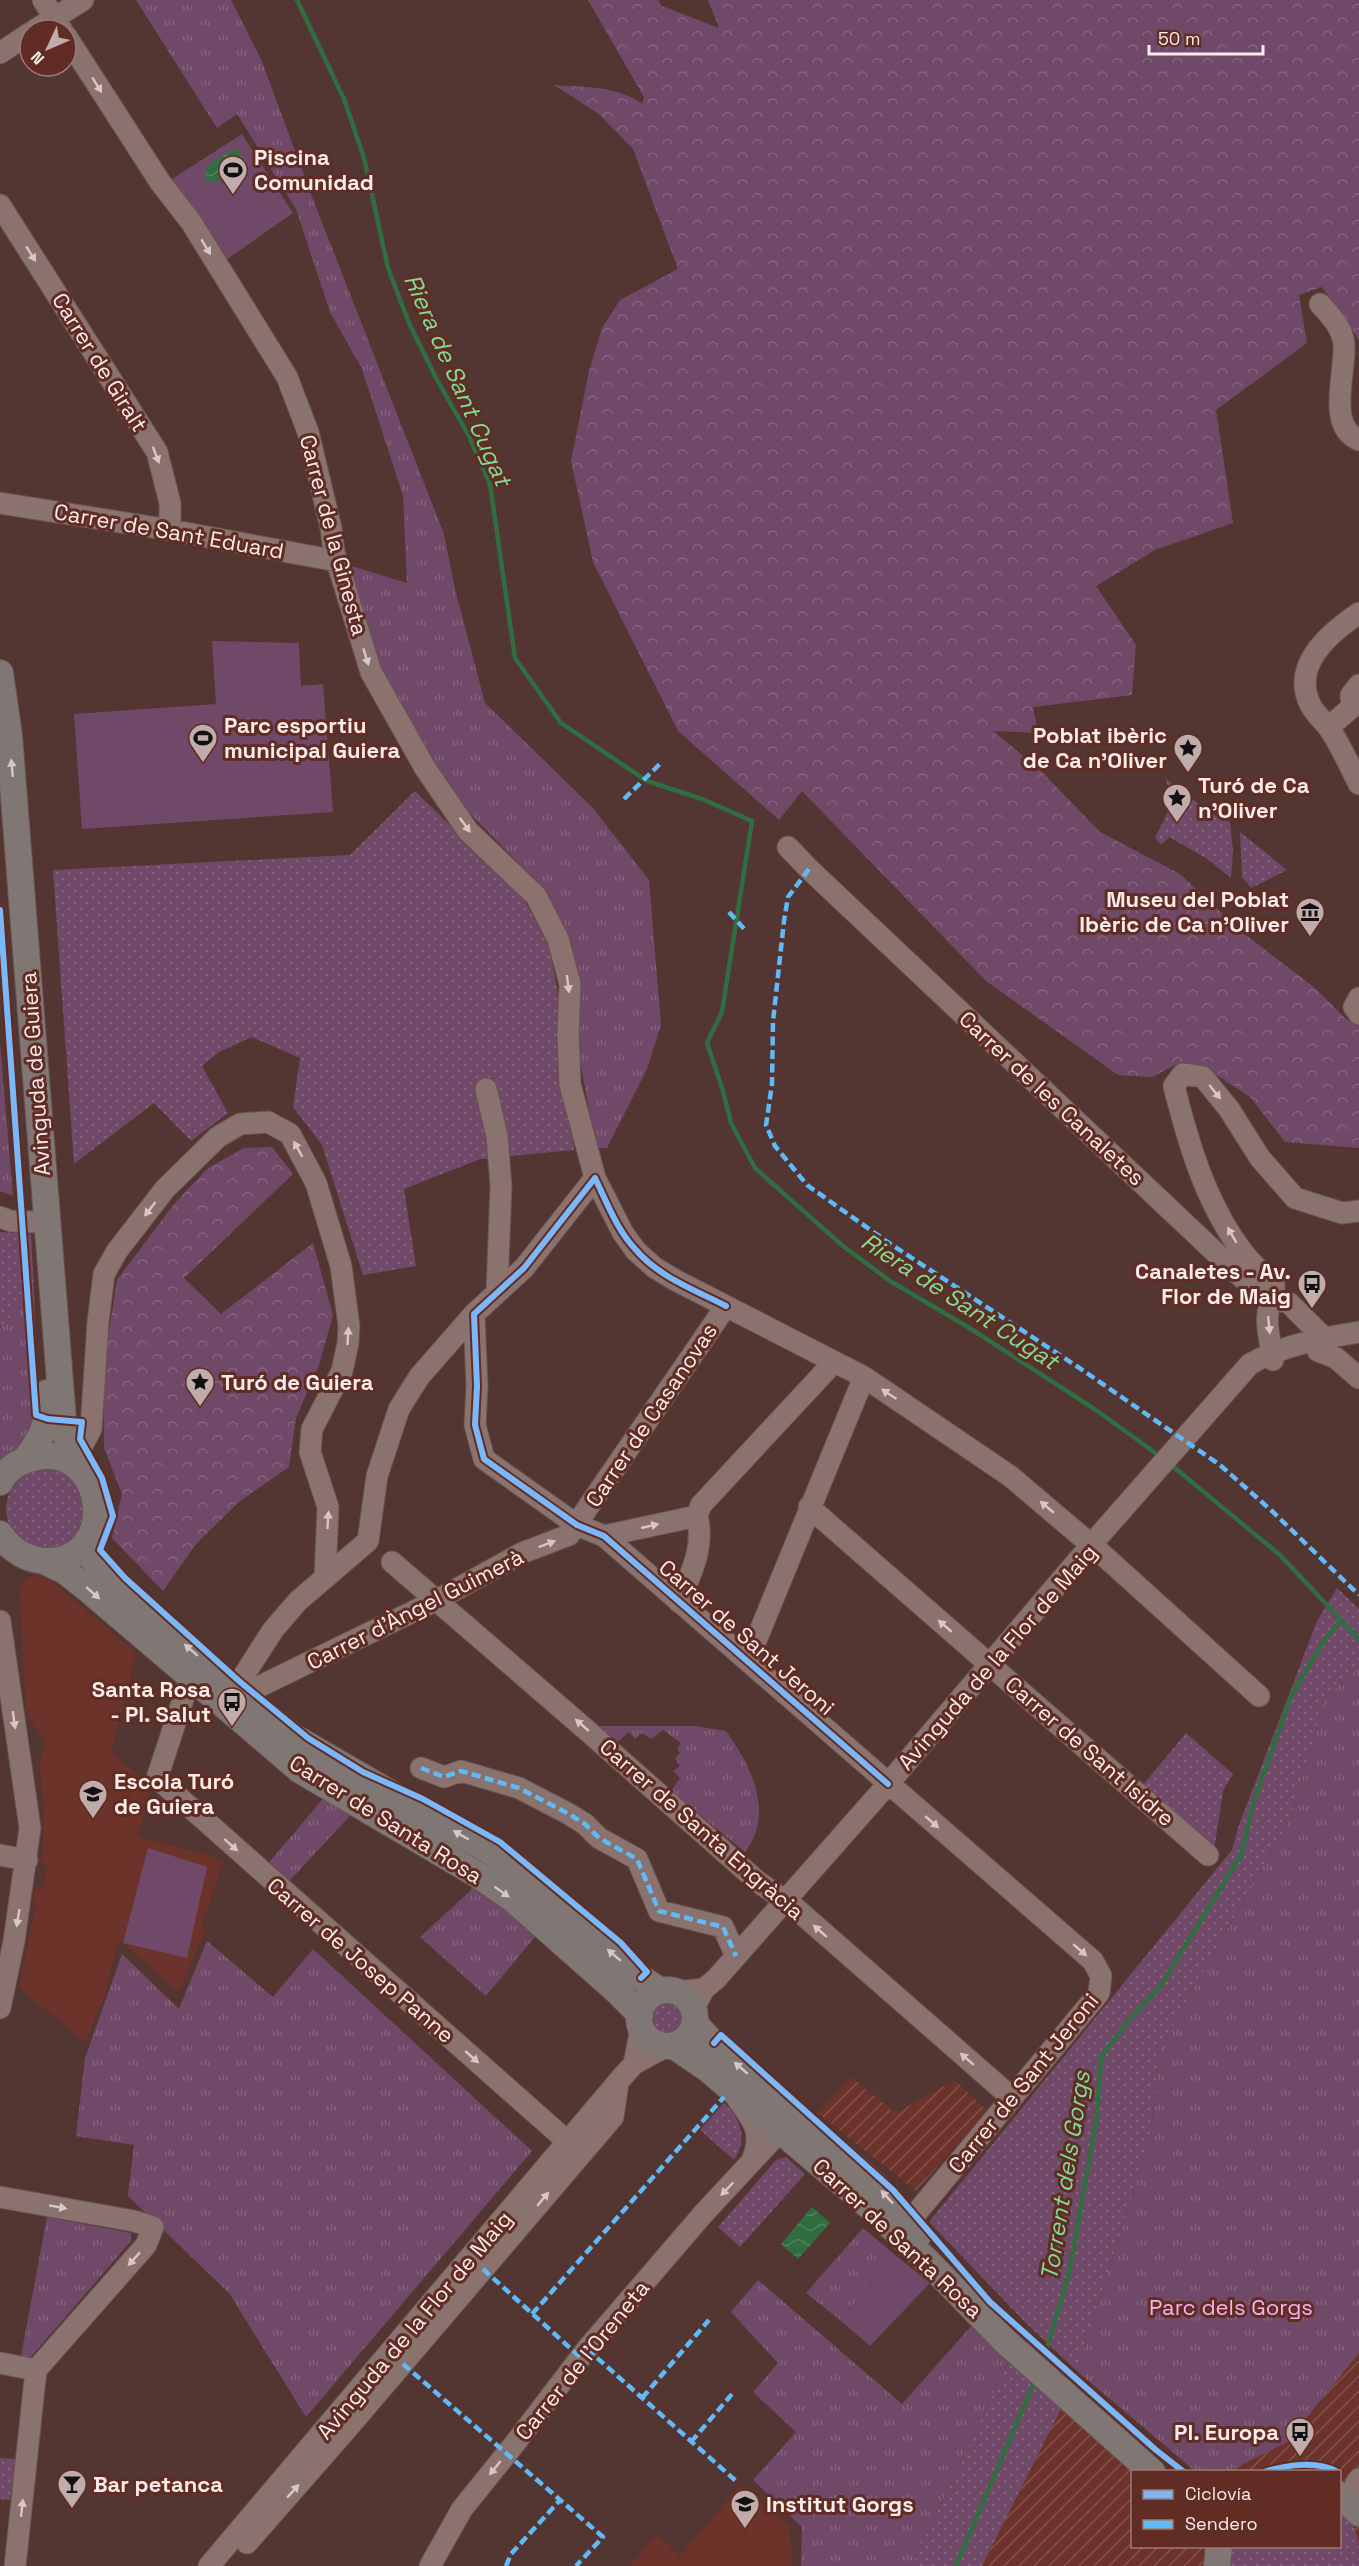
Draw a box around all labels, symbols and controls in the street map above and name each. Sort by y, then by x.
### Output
north arrow [18,18,78,78]
scale bar [1149,18,1263,56]
text: 50 m [1158,27,1200,50]
text: N [26,47,49,69]
one-way arrow [92,77,103,93]
place label: Piscina Comunidad [254,143,374,196]
sports icon: Piscina Comunidad [217,154,249,196]
one-way arrow [201,239,212,255]
one-way arrow [26,246,37,262]
water label: Riera de Sant Cugat [397,269,520,493]
street label: Carrer de Giralt [46,287,154,437]
street label: Carrer de la Ginesta [294,431,374,639]
one-way arrow [151,447,161,465]
street label: Carrer de Sant Eduard [52,497,286,565]
one-way arrow [362,648,371,666]
place label: Parc esportiu municipal Guiera [224,711,401,764]
place label: Poblat ibèric de Ca n'Oliver [1023,721,1167,774]
sports icon: Parc esportiu municipal Guiera [187,722,219,764]
place icon: Poblat ibèric de Ca n'Oliver [1172,732,1204,774]
one-way arrow [7,759,16,778]
place label: Turó de Ca n'Oliver [1198,771,1310,824]
place icon: Turó de Ca n'Oliver [1161,782,1193,824]
one-way arrow [458,818,470,833]
place label: Museu del Poblat Ibèric de Ca n'Oliver [1079,885,1289,938]
museum icon: Museu del Poblat Ibèric de Ca n'Oliver [1294,896,1326,938]
street label: Avinguda de Guiera [14,971,56,1177]
one-way arrow [564,974,573,993]
street label: Carrer de les Canaletes [953,1005,1151,1191]
one-way arrow [1209,1084,1222,1100]
one-way arrow [293,1141,303,1158]
one-way arrow [143,1201,156,1217]
water label: Riera de Sant Cugat [855,1226,1066,1378]
one-way arrow [1227,1227,1237,1244]
place label: Canaletes - Av. Flor de Maig [1135,1257,1291,1310]
bus stop icon: Canaletes - Av. Flor de Maig [1296,1268,1328,1310]
one-way arrow [1264,1316,1274,1335]
street label: Carrer de Casanovas [579,1318,723,1512]
one-way arrow [343,1326,353,1345]
place icon: Turó de Guiera [184,1366,216,1408]
place label: Turó de Guiera [221,1368,374,1396]
one-way arrow [881,1388,897,1400]
one-way arrow [1039,1501,1055,1514]
one-way arrow [323,1510,332,1529]
one-way arrow [641,1520,659,1530]
one-way arrow [538,1538,556,1548]
street label: Avinguda de la Flor de Maig [891,1539,1103,1775]
street label: Carrer d'Àngel Guimerà [302,1542,528,1676]
street label: Carrer de Sant Jeroni [653,1553,841,1721]
one-way arrow [85,1586,100,1599]
one-way arrow [938,1620,953,1633]
one-way arrow [184,1644,199,1657]
street label: Carrer de Sant Isidre [1000,1670,1180,1832]
place label: Santa Rosa - Pl. Salut [92,1675,211,1728]
bus stop icon: Santa Rosa - Pl. Salut [216,1686,248,1728]
one-way arrow [10,1711,19,1730]
one-way arrow [575,1719,590,1732]
street label: Carrer de Santa Engràcia [594,1733,810,1926]
street label: Carrer de Santa Rosa [284,1748,488,1890]
place label: Escola Turó de Guiera [114,1767,234,1820]
school or university icon: Escola Turó de Guiera [77,1778,109,1820]
one-way arrow [924,1816,940,1829]
one-way arrow [452,1830,469,1840]
one-way arrow [223,1838,238,1851]
street label: Carrer de Josep Panne [262,1871,460,2049]
one-way arrow [493,1886,509,1898]
one-way arrow [13,1909,22,1928]
one-way arrow [812,1924,828,1937]
one-way arrow [1072,1943,1087,1956]
one-way arrow [607,1949,622,1962]
street label: Carrer de Sant Jeroni [942,1987,1104,2179]
one-way arrow [464,2050,479,2063]
one-way arrow [960,2053,975,2066]
one-way arrow [734,2062,749,2075]
water label: Torrent dels Gorgs [1033,2068,1097,2283]
street label: Carrer de Santa Rosa [807,2152,989,2324]
one-way arrow [721,2181,735,2195]
one-way arrow [880,2189,894,2204]
one-way arrow [536,2192,549,2207]
one-way arrow [48,2203,67,2212]
street label: Avinguda de la Flor de Maig [310,2205,518,2445]
one-way arrow [127,2252,141,2267]
street label: Carrer de l'Oreneta [509,2274,655,2446]
park label: Parc dels Gorgs [1149,2293,1313,2321]
bus stop icon: Pl. Europa [1284,2416,1316,2458]
place label: Pl. Europa [1174,2418,1279,2446]
one-way arrow [490,2460,502,2475]
bar icon: Bar petanca [56,2468,88,2510]
place label: Bar petanca [93,2470,223,2498]
legend [1131,2470,1341,2548]
text: Ciclovía [1185,2482,1251,2505]
one-way arrow [286,2484,299,2499]
school or university icon: Institut Gorgs [729,2488,761,2530]
place label: Institut Gorgs [766,2490,914,2518]
one-way arrow [17,2498,27,2517]
text: Sendero [1185,2512,1258,2535]

